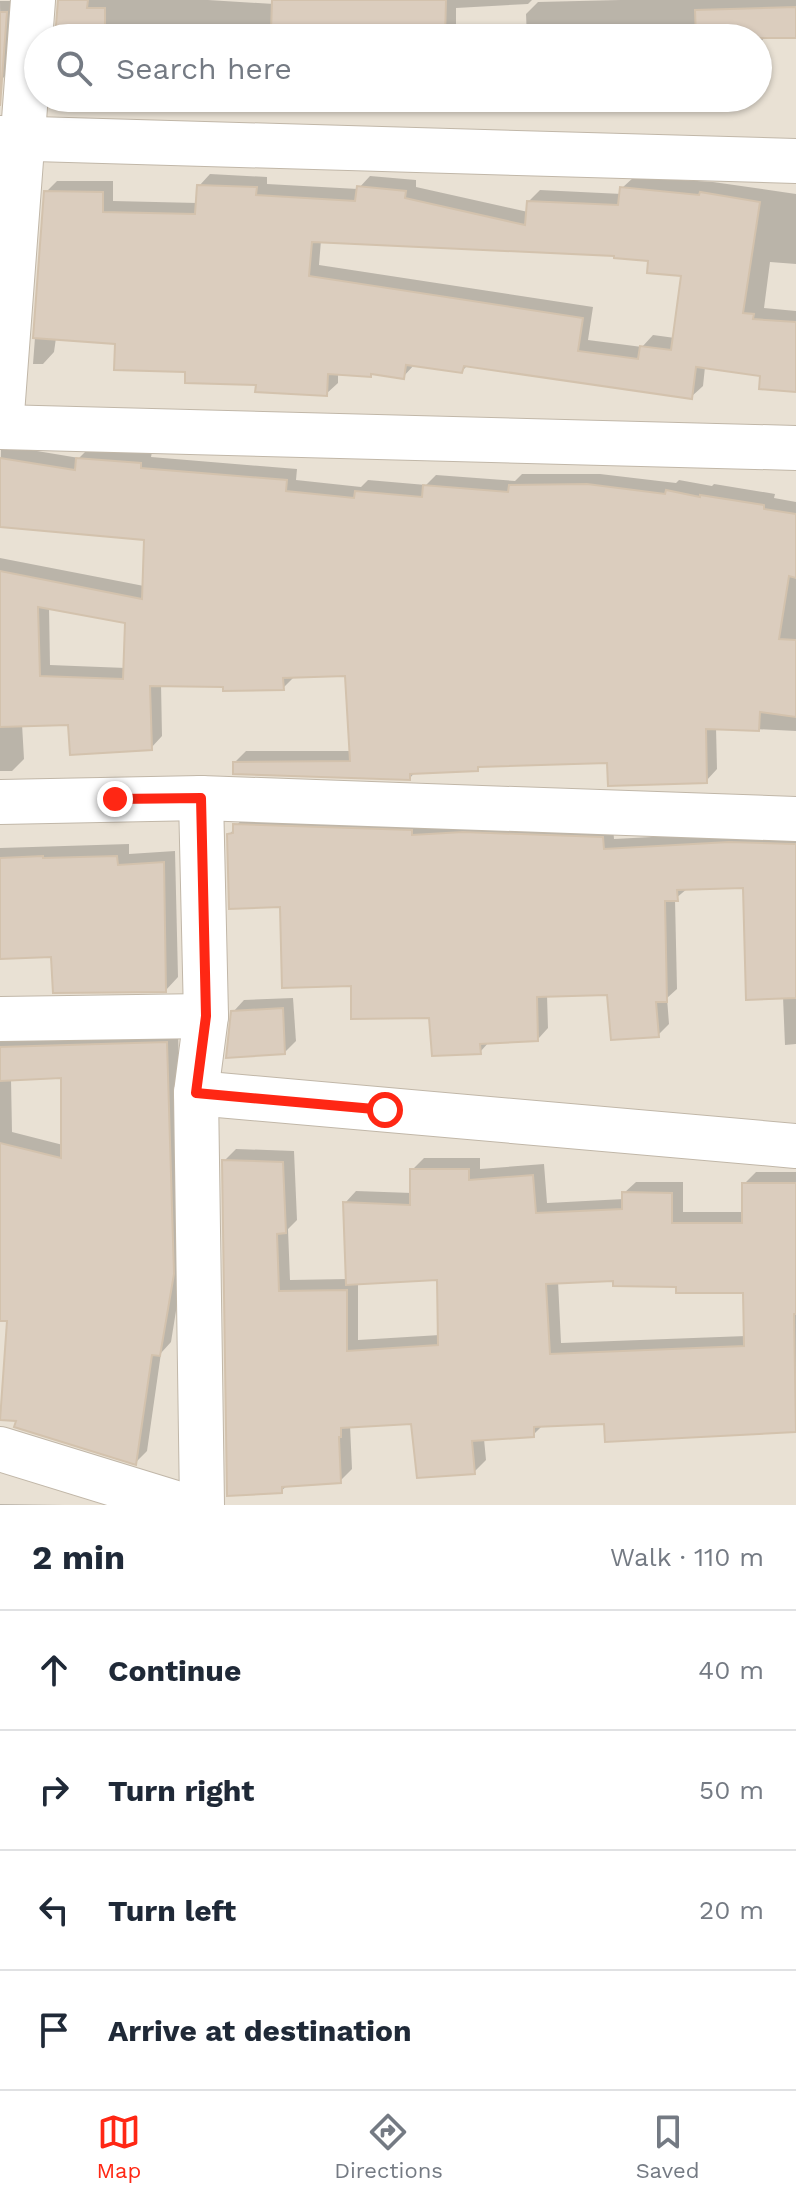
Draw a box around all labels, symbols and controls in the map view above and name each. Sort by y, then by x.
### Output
search box [24,24,772,112]
icon: search [52,46,96,90]
text: Search here [116,51,292,86]
route end [97,781,133,817]
route start [367,1092,403,1128]
text: 2 min [32,1537,125,1577]
text: Walk · 110 m [610,1542,764,1572]
icon: ahead [32,1648,76,1692]
text: Continue [108,1653,241,1688]
text: 40 m [698,1655,764,1685]
icon: right [32,1768,76,1812]
text: Turn right [108,1773,254,1808]
text: 50 m [699,1775,764,1805]
icon: left [32,1888,76,1932]
text: Turn left [108,1893,236,1928]
text: 20 m [699,1895,764,1925]
icon: arrive [32,2008,76,2052]
text: Arrive at destination [108,2013,412,2048]
tab: Map [96,2110,141,2183]
tab: Directions [334,2110,443,2183]
tab: Saved [636,2110,700,2183]

